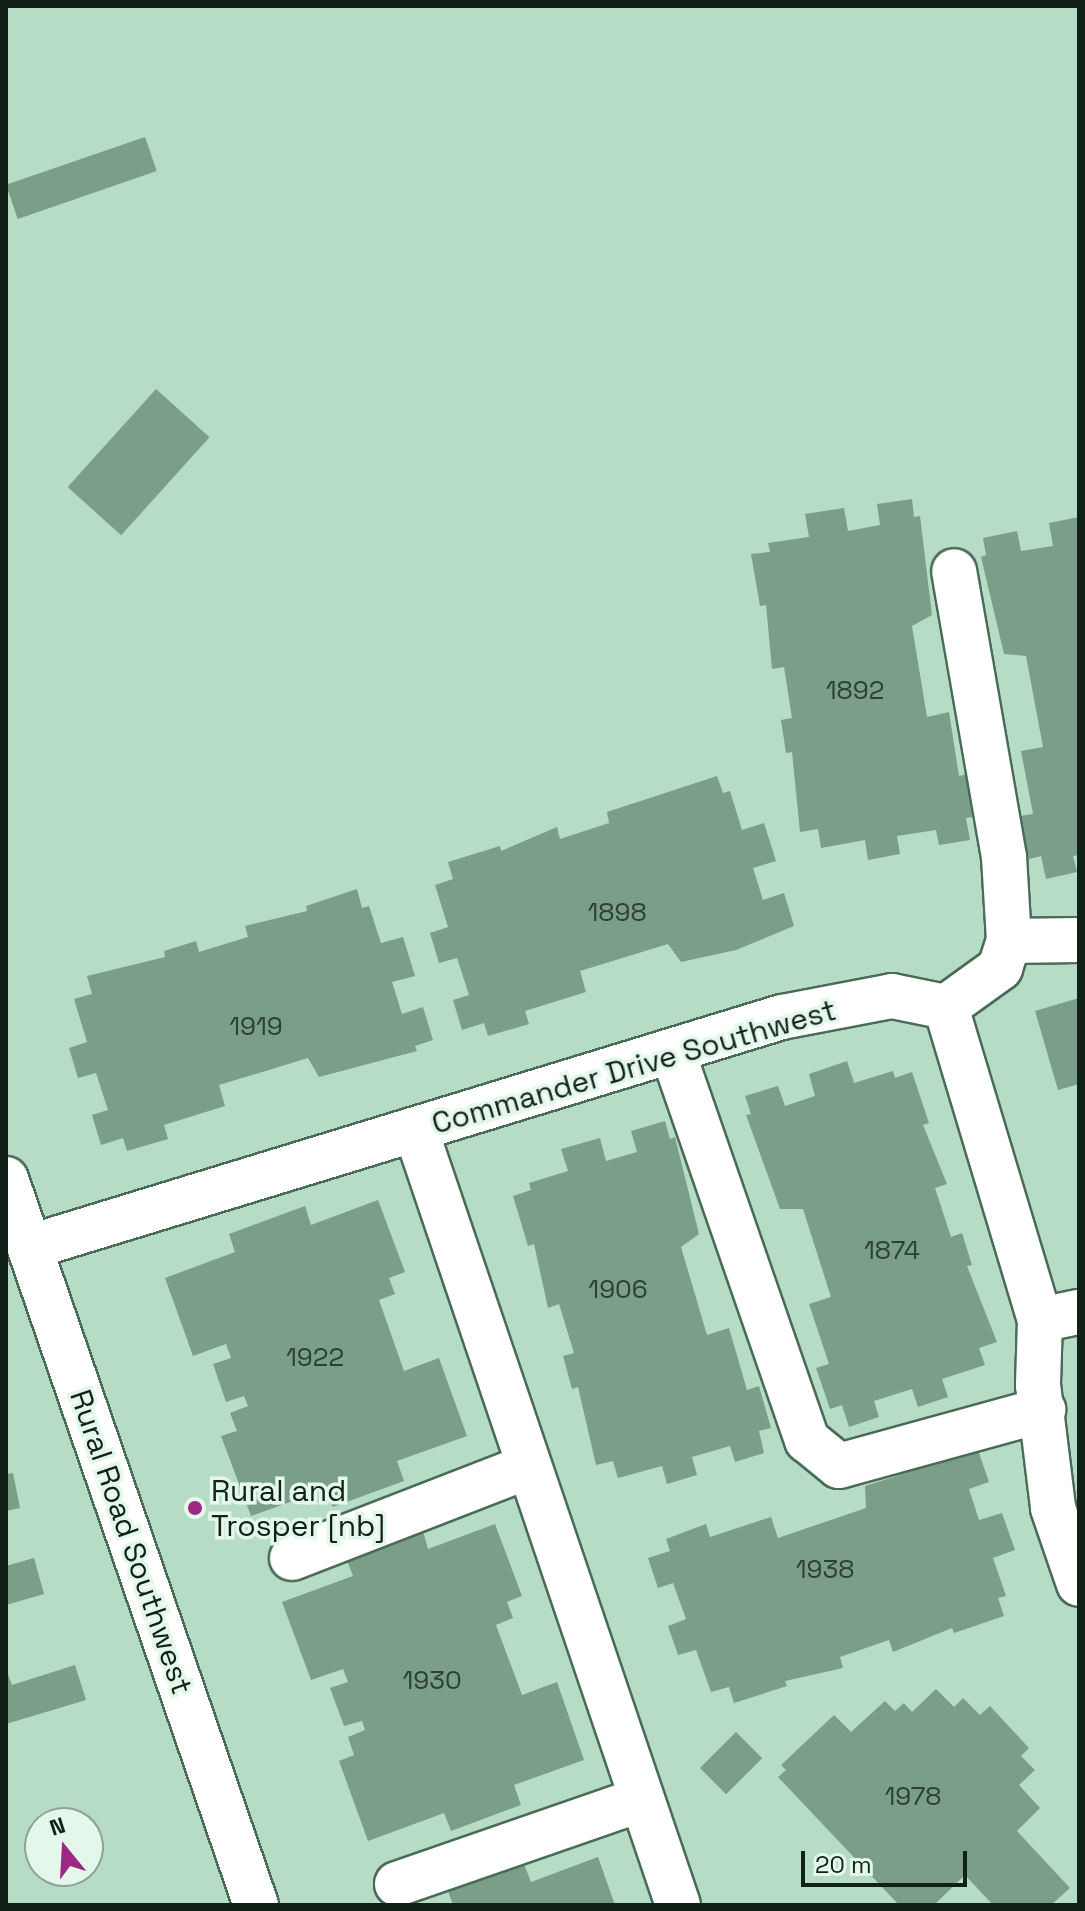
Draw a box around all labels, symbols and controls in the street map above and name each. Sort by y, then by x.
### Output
house number: 1892 [826,675,884,707]
house number: 1898 [587,897,647,929]
street label: Commander Drive Southwest [428,992,840,1142]
house number: 1919 [229,1011,283,1043]
house number: 1874 [864,1235,920,1267]
house number: 1906 [588,1274,648,1306]
house number: 1922 [286,1342,344,1374]
street label: Rural Road Southwest [62,1385,200,1699]
place label: Rural and Trosper [nb] [211,1473,385,1544]
marker: Rural and Trosper [nb] [186,1499,204,1517]
house number: 1938 [796,1554,854,1586]
house number: 1930 [402,1665,462,1697]
house number: 1978 [884,1781,942,1813]
north arrow [24,1807,104,1887]
text: N [46,1810,69,1842]
scale bar [805,1835,971,1885]
text: 20 m [815,1849,872,1880]

